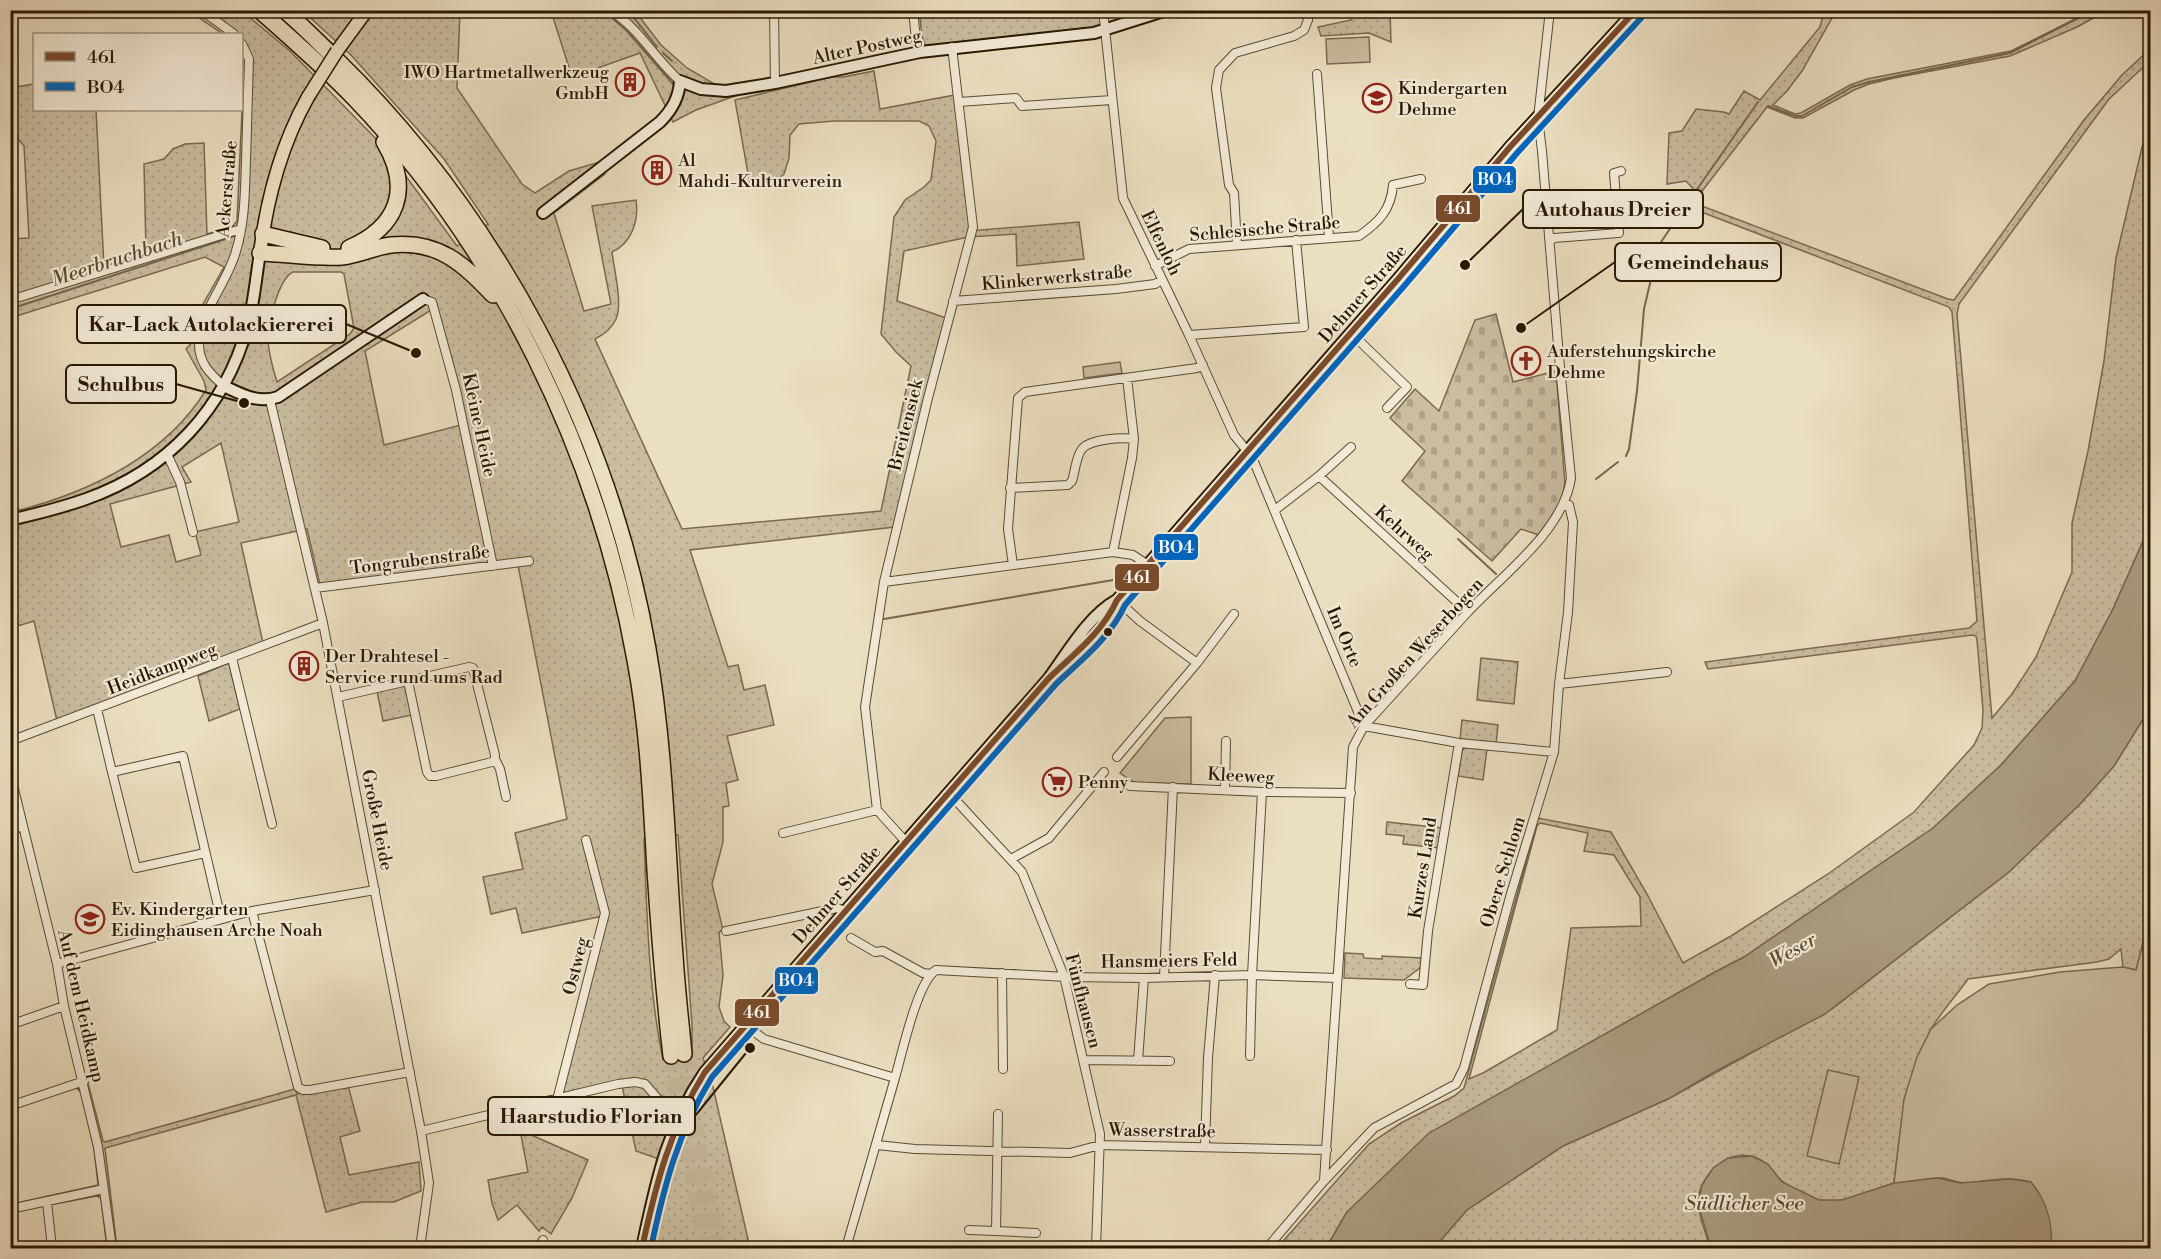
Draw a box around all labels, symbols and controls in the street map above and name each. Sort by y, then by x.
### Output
street label: Alter Postweg [809,24,924,70]
legend [33,33,243,111]
text: 461 [87,46,116,69]
place label: IWO Hartmetallwerkzeug GmbH [404,61,610,105]
building icon: IWO Hartmetallwerkzeug GmbH [614,66,646,98]
text: BO4 [86,76,125,99]
place label: Kindergarten Dehme [1398,77,1508,121]
school or university icon: Kindergarten Dehme [1361,82,1393,114]
street label: Ackerstraße [211,139,243,240]
place label: Al Mahdi-Kulturverein [677,149,843,193]
building icon: Al Mahdi-Kulturverein [641,154,673,186]
line badge: BO4 [1472,165,1517,194]
text: BO4 [1477,170,1513,190]
callout: Autohaus Dreier [1523,190,1703,228]
line badge: 461 [1435,194,1481,223]
text: Autohaus Dreier [1534,198,1691,223]
text: 461 [1444,199,1472,219]
street label: Elfenloh [1135,207,1187,280]
street label: Schlesische Straße [1189,211,1341,247]
water label: Meerbruchbach [48,227,187,293]
street label: Dehmer Straße [1314,240,1412,348]
callout: Gemeindehaus [1615,243,1781,281]
text: Gemeindehaus [1627,251,1769,276]
street label: Klinkerwerkstraße [981,260,1133,296]
callout: Kar-Lack Autolackiererei [77,305,346,343]
text: Kar-Lack Autolackiererei [88,313,334,338]
place label: Auferstehungskirche Dehme [1546,340,1716,384]
church icon: Auferstehungskirche Dehme [1510,345,1542,377]
callout: Schulbus [66,365,176,403]
street label: Kleine Heide [457,371,501,479]
text: Schulbus [78,373,164,398]
street label: Breitensiek [883,375,929,474]
street label: Kehrweg [1370,500,1439,566]
line badge: BO4 [1153,533,1199,561]
text: BO4 [1158,538,1194,558]
street label: Tongrubenstraße [349,540,491,580]
line badge: 461 [1114,563,1160,592]
text: 461 [1123,568,1151,588]
street label: Am Großen Weserbogen [1341,573,1489,734]
street label: Im Orte [1321,603,1367,671]
unlabelled marker [1102,626,1114,638]
street label: Heidkampweg [104,637,221,700]
place label: Der Drahtesel - Service rund ums Rad [325,645,504,689]
building icon: Der Drahtesel - Service rund ums Rad [288,650,320,682]
street label: Kleeweg [1207,763,1276,789]
supermarket icon: Penny [1041,766,1073,798]
street label: Große Heide [356,767,398,873]
place label: Penny [1078,771,1129,794]
street label: Obere Schlom [1475,813,1531,930]
street label: Kurzes Land [1404,815,1443,921]
street label: Dehmer Straße [788,841,886,949]
place label: Ev. Kindergarten Eidinghausen Arche Noah [111,898,323,942]
school or university icon: Ev. Kindergarten Eidinghausen Arche Noah [74,903,106,935]
street label: Auf dem Heidkamp [52,926,110,1085]
water label: Weser [1765,928,1821,974]
street label: Ostweg [558,934,594,997]
street label: Hansmeiers Feld [1100,948,1238,974]
street label: Fünfhausen [1059,951,1107,1051]
line badge: BO4 [774,966,819,995]
text: BO4 [778,971,814,991]
line badge: 461 [734,998,780,1027]
text: 461 [743,1003,771,1023]
callout: Haarstudio Florian [488,1097,695,1135]
text: Haarstudio Florian [500,1105,683,1130]
street label: Wasserstraße [1107,1119,1216,1143]
water label: Südlicher See [1684,1192,1804,1217]

